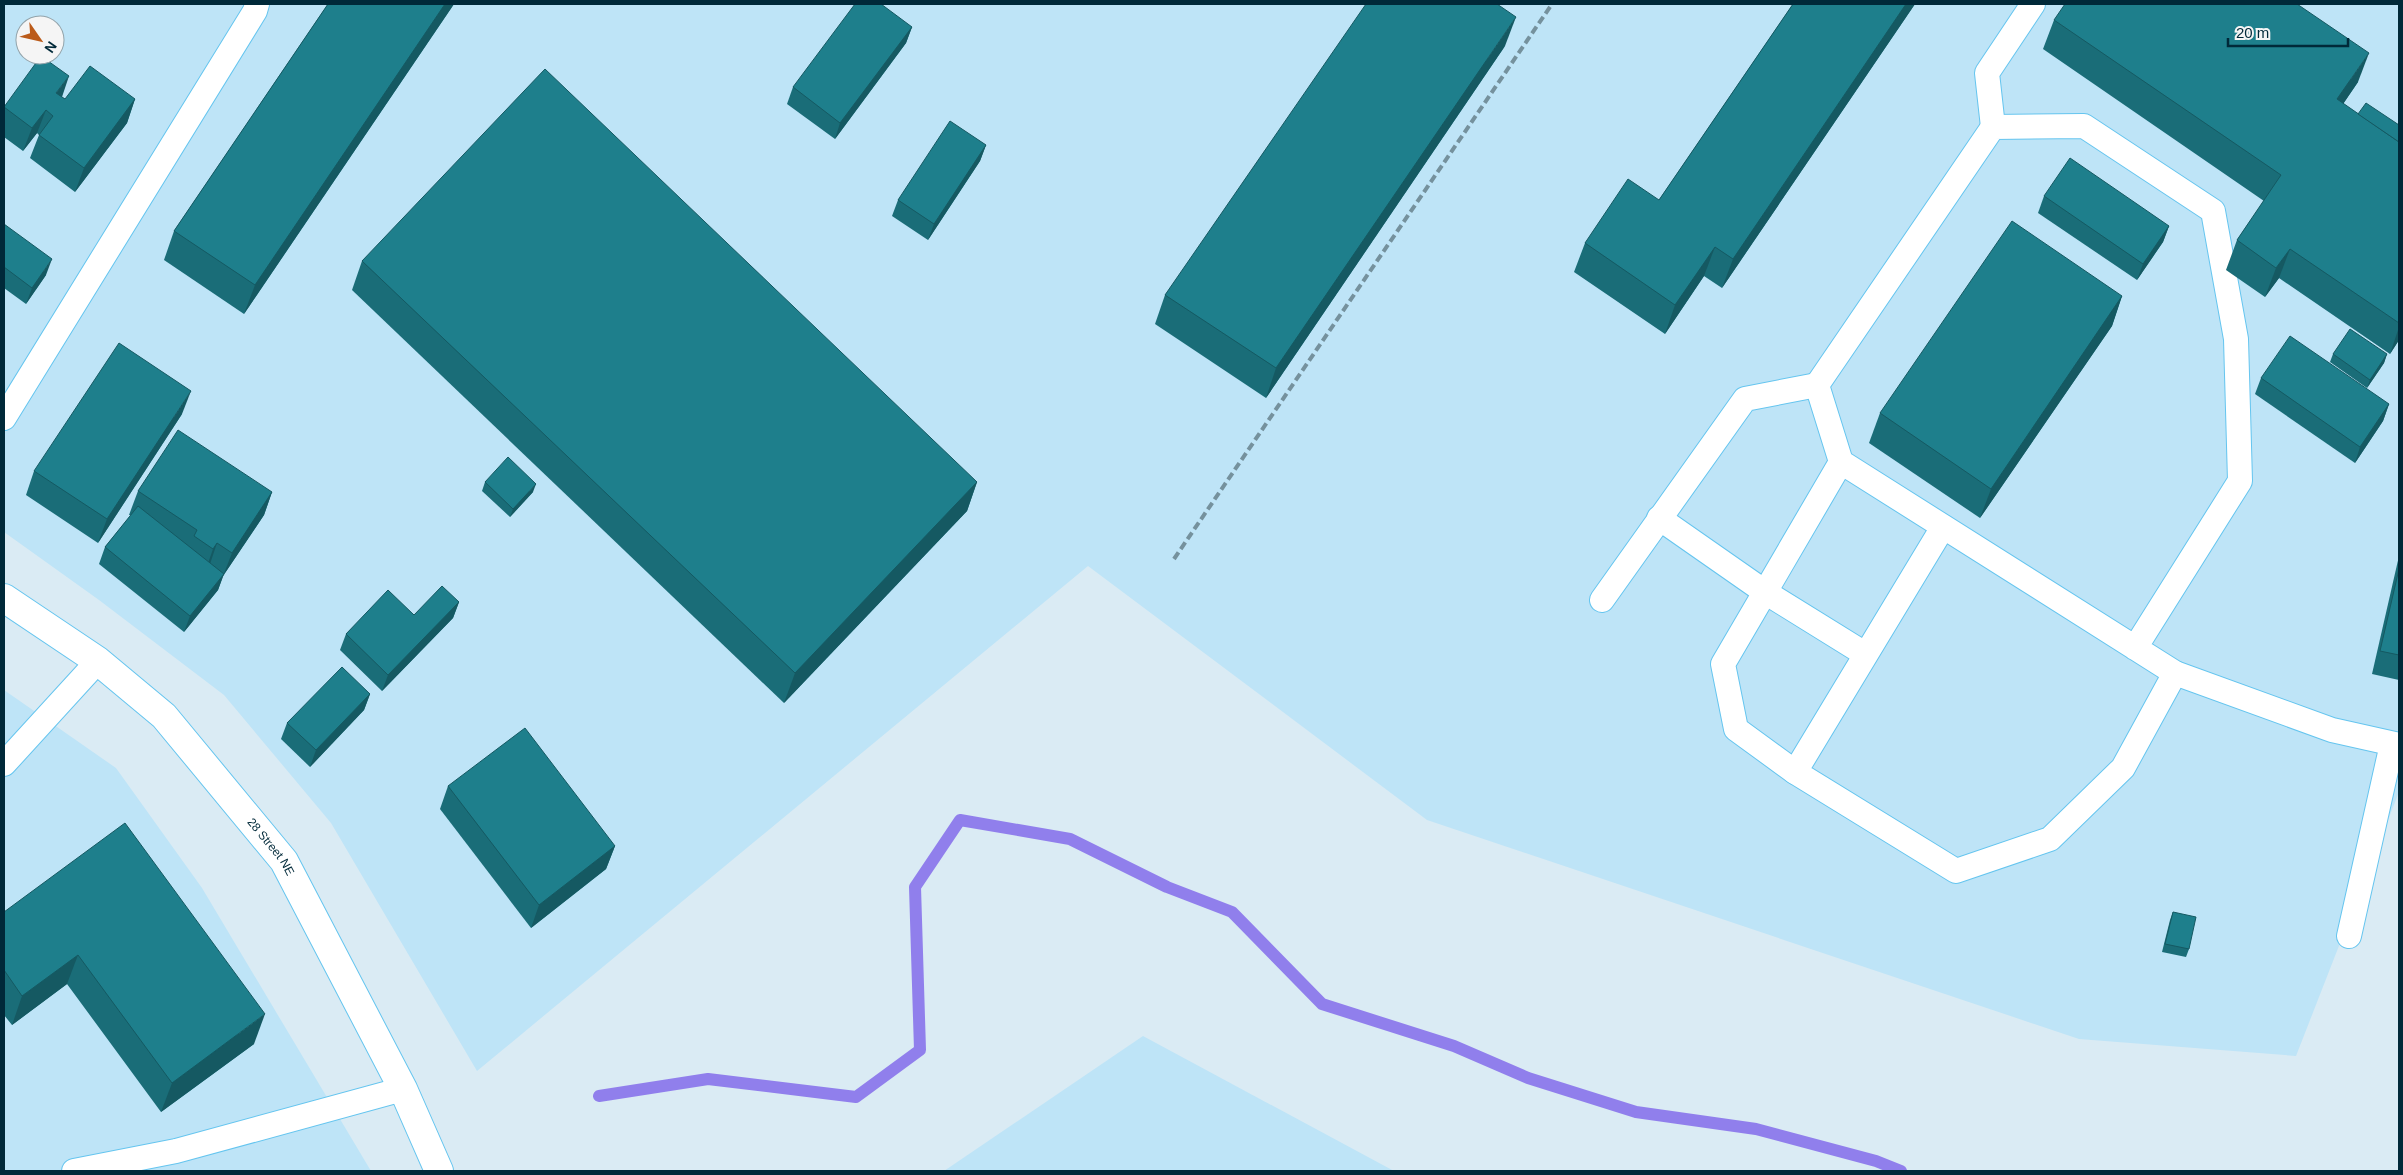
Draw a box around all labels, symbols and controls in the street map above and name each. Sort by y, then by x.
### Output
north arrow [15,15,65,65]
scale bar [2228,15,2348,47]
text: 20 m [2236,24,2269,41]
text: N [41,39,60,56]
street label: 28 Street NE [244,815,297,878]

